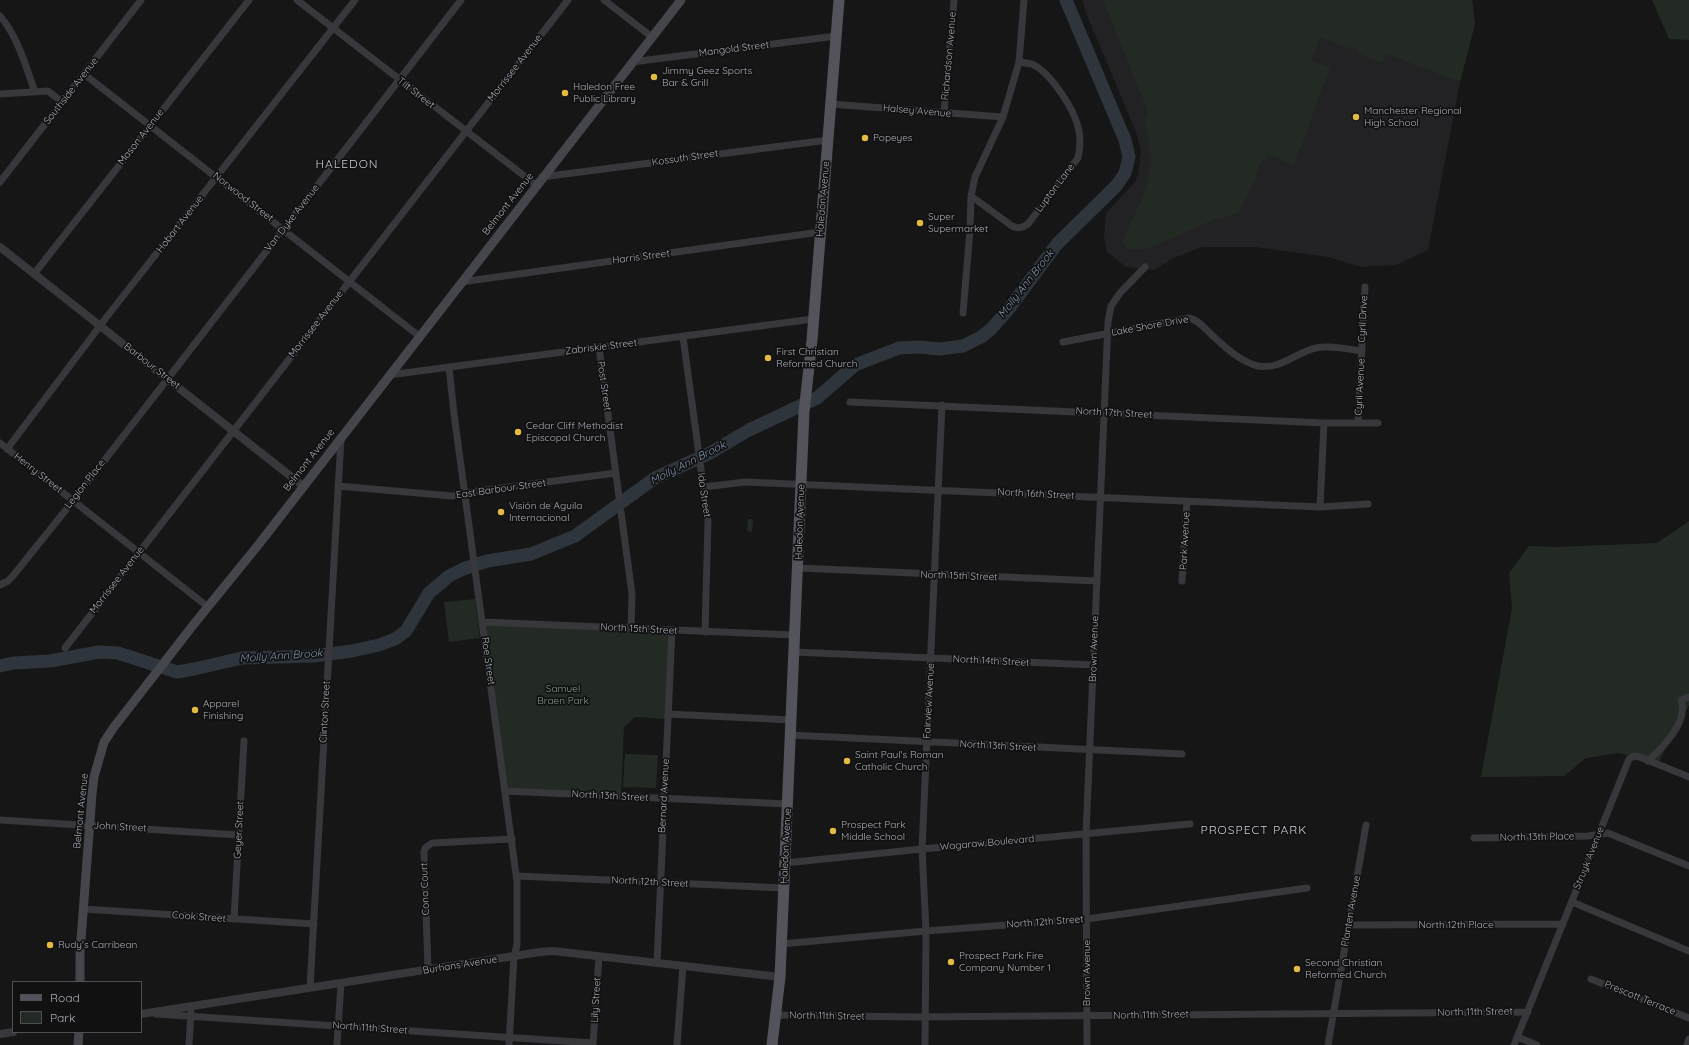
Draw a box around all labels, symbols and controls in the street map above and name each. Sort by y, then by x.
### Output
street label: Richardson Avenue [939,11,959,101]
street label: Morrissee Avenue [485,32,545,104]
street label: Mangold Street [698,39,770,59]
street label: Southside Avenue [41,55,101,127]
place label: Jimmy Geez Sports Bar & Grill [662,65,752,88]
marker: Jimmy Geez Sports Bar & Grill [649,72,659,82]
street label: Tilt Street [395,75,437,111]
place label: Haledon Free Public Library [573,81,636,104]
marker: Haledon Free Public Library [560,88,570,98]
street label: Halsey Avenue [882,102,952,120]
place label: Manchester Regional High School [1364,105,1462,128]
street label: Mason Avenue [115,107,167,167]
marker: Manchester Regional High School [1351,112,1361,122]
place label: Popeyes [873,132,913,144]
marker: Popeyes [860,133,870,143]
street label: Kossuth Street [651,147,719,169]
district label: HALEDON [315,157,379,171]
street label: Haledon Avenue [814,161,832,237]
street label: Lupton Lane [1033,161,1077,215]
street label: Norwood Street [210,170,276,224]
street label: Belmont Avenue [480,170,536,238]
street label: Van Dyke Avenue [262,182,322,254]
street label: Hobart Avenue [154,193,206,255]
place label: Super Supermarket [928,211,988,234]
marker: Super Supermarket [915,218,925,228]
water label: Molly Ann Brook [995,247,1057,321]
street label: Harris Street [612,248,670,266]
street label: Morrissee Avenue [286,288,346,360]
street label: Cyril Drive [1356,295,1370,343]
street label: Lake Shore Drive [1110,313,1190,339]
street label: Zabriskie Street [564,337,638,357]
street label: Barbour Street [121,340,183,392]
place label: First Christian Reformed Church [776,346,857,370]
marker: First Christian Reformed Church [763,353,773,363]
street label: Cyril Avenue [1353,358,1367,416]
street label: Post Street [595,360,613,412]
street label: North 17th Street [1075,405,1153,421]
place label: Cedar Cliff Methodist Episcopal Church [526,420,623,444]
street label: Belmont Avenue [281,426,337,494]
marker: Cedar Cliff Methodist Episcopal Church [513,427,523,437]
water label: Molly Ann Brook [648,438,728,488]
street label: Henry Street [11,450,65,496]
street label: Legion Place [62,457,108,511]
street label: Ida Street [695,472,713,518]
street label: East Barbour Street [455,477,547,501]
street label: Haledon Avenue [793,484,807,560]
street label: North 16th Street [997,486,1075,502]
place label: Visión de Aguila Internacional [509,500,582,524]
marker: Visión de Aguila Internacional [496,507,506,517]
street label: Park Avenue [1177,512,1193,570]
street label: Morrissee Avenue [87,544,147,616]
street label: North 15th Street [920,569,998,583]
street label: Brown Avenue [1087,616,1101,682]
street label: North 15th Street [600,621,678,637]
street label: Roe Street [479,636,497,686]
water label: Molly Ann Brook [239,647,323,665]
street label: North 14th Street [952,653,1030,669]
street label: Fairview Avenue [921,663,937,739]
street label: Clinton Street [317,681,333,743]
park label: Samuel Braen Park [537,683,589,706]
place label: Apparel Finishing [203,698,243,722]
marker: Apparel Finishing [190,705,200,715]
street label: North 13th Street [959,738,1037,754]
place label: Saint Paul's Roman Catholic Church [855,749,944,772]
marker: Saint Paul's Roman Catholic Church [842,756,852,766]
street label: Bernard Avenue [656,759,672,833]
street label: Belmont Avenue [71,773,91,849]
street label: North 13th Street [571,788,649,804]
street label: Geyer Street [231,801,247,859]
street label: Haledon Avenue [778,808,794,884]
place label: Prospect Park Middle School [841,819,905,842]
street label: John Street [93,820,147,834]
district label: PROSPECT PARK [1201,823,1307,837]
street label: Struyk Avenue [1571,825,1607,891]
marker: Prospect Park Middle School [828,826,838,836]
street label: North 13th Place [1499,830,1575,844]
street label: Wagaraw Boulevard [939,833,1035,853]
street label: Cona Court [418,862,432,916]
street label: North 12th Street [611,874,689,890]
street label: Planten Avenue [1339,875,1363,947]
street label: Cook Street [172,909,226,925]
street label: North 12th Street [1006,913,1084,931]
street label: North 12th Place [1418,919,1494,931]
place label: Rudy's Carribean [58,939,137,951]
marker: Rudy's Carribean [45,940,55,950]
street label: Brown Avenue [1081,940,1093,1006]
place label: Prospect Park Fire Company Number 1 [959,950,1051,974]
street label: Burhans Avenue [422,953,498,977]
marker: Prospect Park Fire Company Number 1 [946,957,956,967]
place label: Second Christian Reformed Church [1305,957,1386,980]
marker: Second Christian Reformed Church [1292,964,1302,974]
street label: Lily Street [588,977,604,1023]
street label: Prescott Terrace [1603,978,1677,1018]
legend [12,981,142,1033]
text: Road [50,990,80,1005]
street label: North 11th Street [1437,1005,1513,1019]
street label: North 11th Street [1113,1008,1189,1022]
street label: North 11th Street [789,1009,865,1023]
text: Park [50,1010,75,1025]
street label: North 11th Street [332,1019,408,1037]

